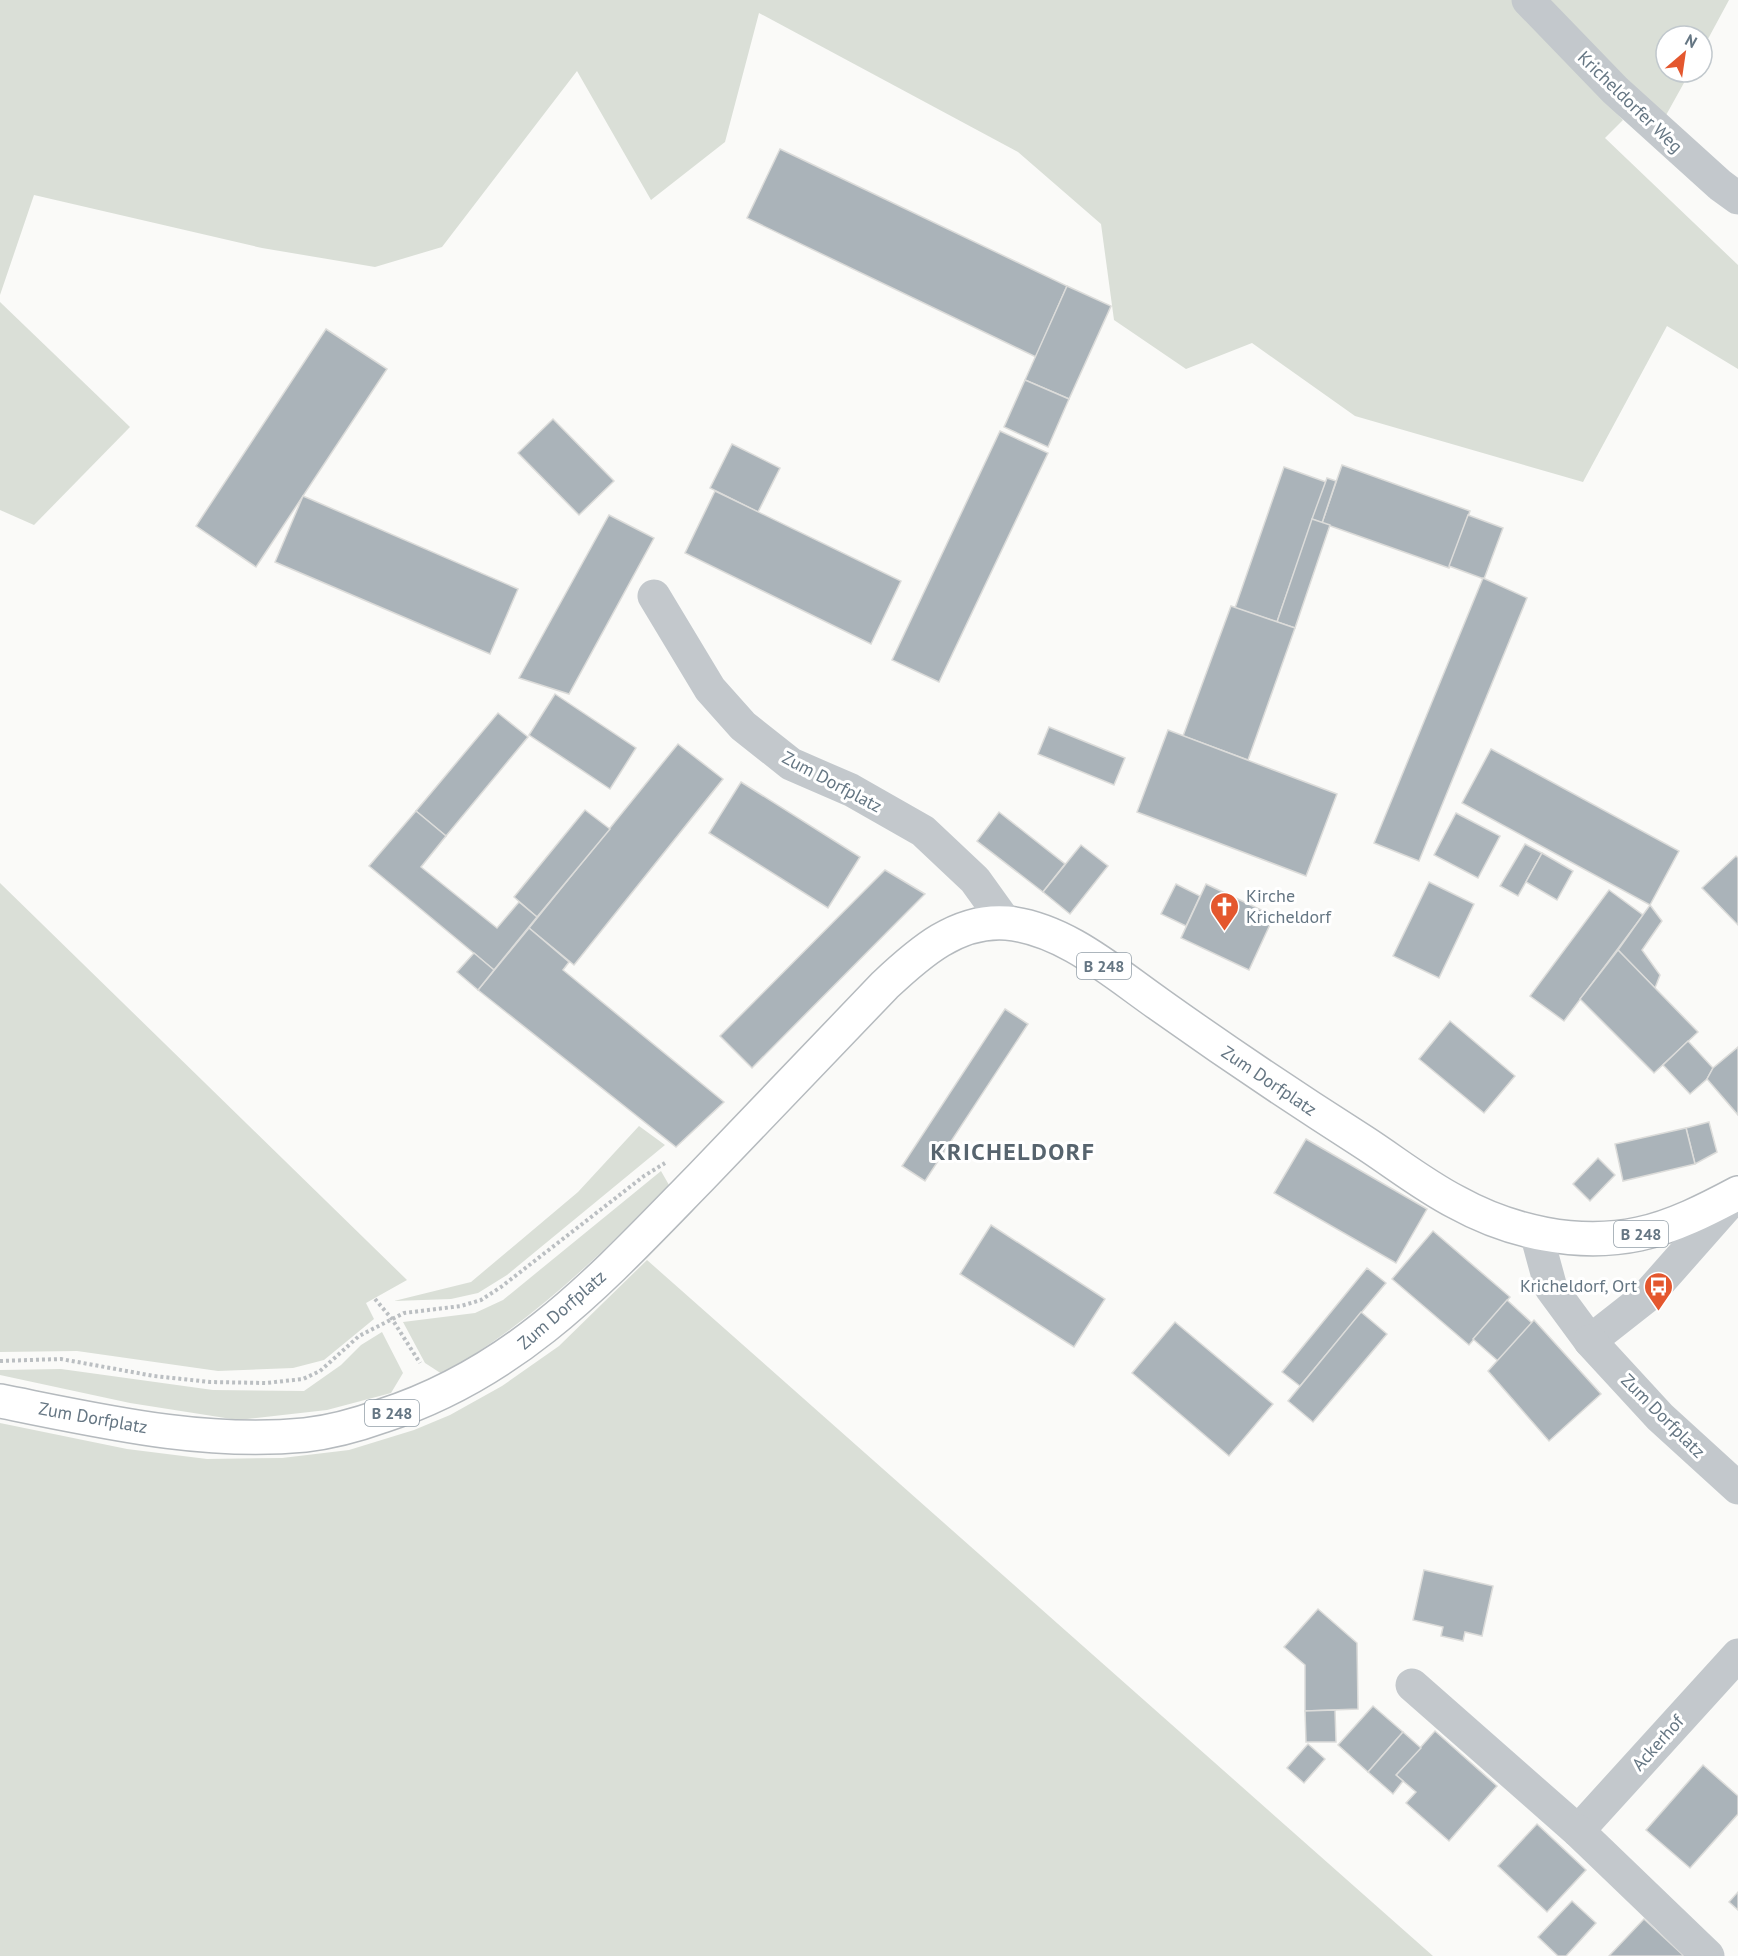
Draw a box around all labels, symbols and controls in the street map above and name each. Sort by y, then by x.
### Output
north arrow [1654,24,1714,84]
text: N [1682,30,1701,52]
street label: Kricheldorfer Weg [1573,46,1688,158]
street label: Zum Dorfplatz [778,746,886,818]
place label: Kirche Kricheldorf [1246,884,1332,928]
church icon: Kirche Kricheldorf [1209,890,1241,932]
road number: B 248 [1077,953,1131,979]
street label: Zum Dorfplatz [1217,1040,1321,1121]
district label: KRICHELDORF [931,1136,1095,1167]
road number: B 248 [1614,1221,1668,1247]
street label: Zum Dorfplatz [513,1265,611,1354]
bus stop icon: Kricheldorf, Ort [1642,1270,1674,1312]
place label: Kricheldorf, Ort [1520,1274,1637,1297]
street label: Zum Dorfplatz [1616,1369,1710,1463]
street label: Zum Dorfplatz [37,1397,149,1438]
road number: B 248 [365,1400,419,1426]
street label: Ackerhof [1627,1709,1689,1775]

